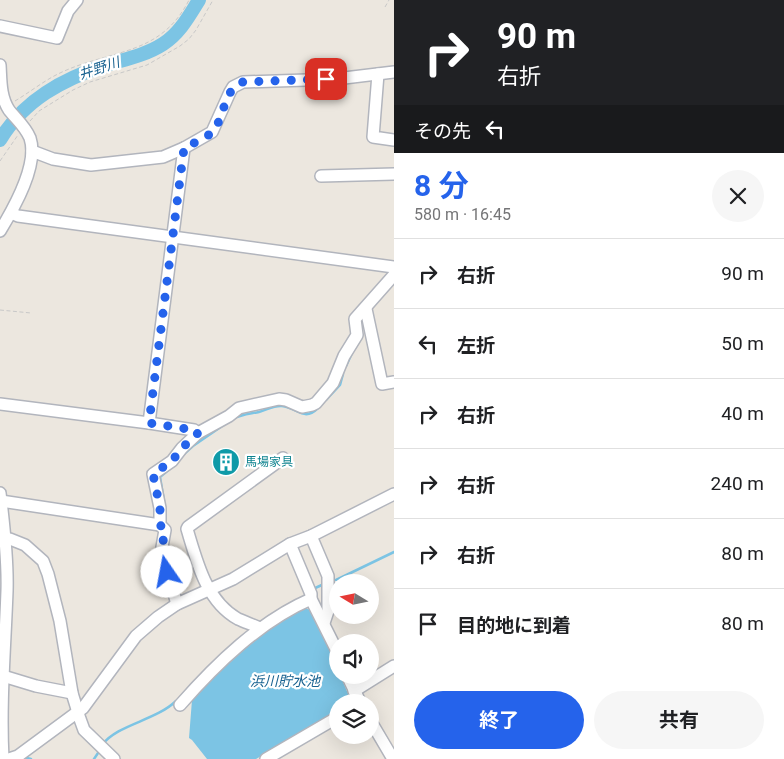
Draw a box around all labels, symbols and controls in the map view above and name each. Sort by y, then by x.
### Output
text: 90 m [497,16,576,57]
icon: right [414,20,479,85]
water label: 井野川 [77,53,123,82]
pin [305,58,347,100]
text: 右折 [497,64,541,89]
icon: arrive [312,65,340,93]
icon: left [481,115,509,143]
text: その先 [414,120,471,143]
text: 8 分 [414,168,469,203]
button: close [712,170,764,222]
text: 580 m · 16:45 [414,205,511,224]
icon: right [414,260,442,288]
text: 90 m [721,262,764,285]
text: 右折 [457,264,495,287]
icon: left [414,330,442,358]
text: 50 m [721,332,764,355]
text: 左折 [457,334,495,357]
icon: right [414,400,442,428]
text: 40 m [721,402,764,425]
text: 右折 [457,404,495,427]
building icon: 馬場家具 [211,447,241,477]
place label: 馬場家具 [245,455,293,469]
icon: right [414,470,442,498]
text: 240 m [711,472,764,495]
text: 右折 [457,474,495,497]
icon: right [414,540,442,568]
text: 80 m [721,542,764,565]
text: 右折 [457,544,495,567]
position arrow [140,545,192,597]
north arrow [329,574,379,624]
map controls [329,574,379,744]
icon: arrive [414,610,442,638]
text: 80 m [721,612,764,635]
text: 目的地に到着 [457,614,571,637]
button: sound [329,634,379,684]
water label: 浜川貯水池 [250,673,322,689]
button: 終了 [414,691,584,749]
button: 共有 [594,691,764,749]
button: layers [329,694,379,744]

